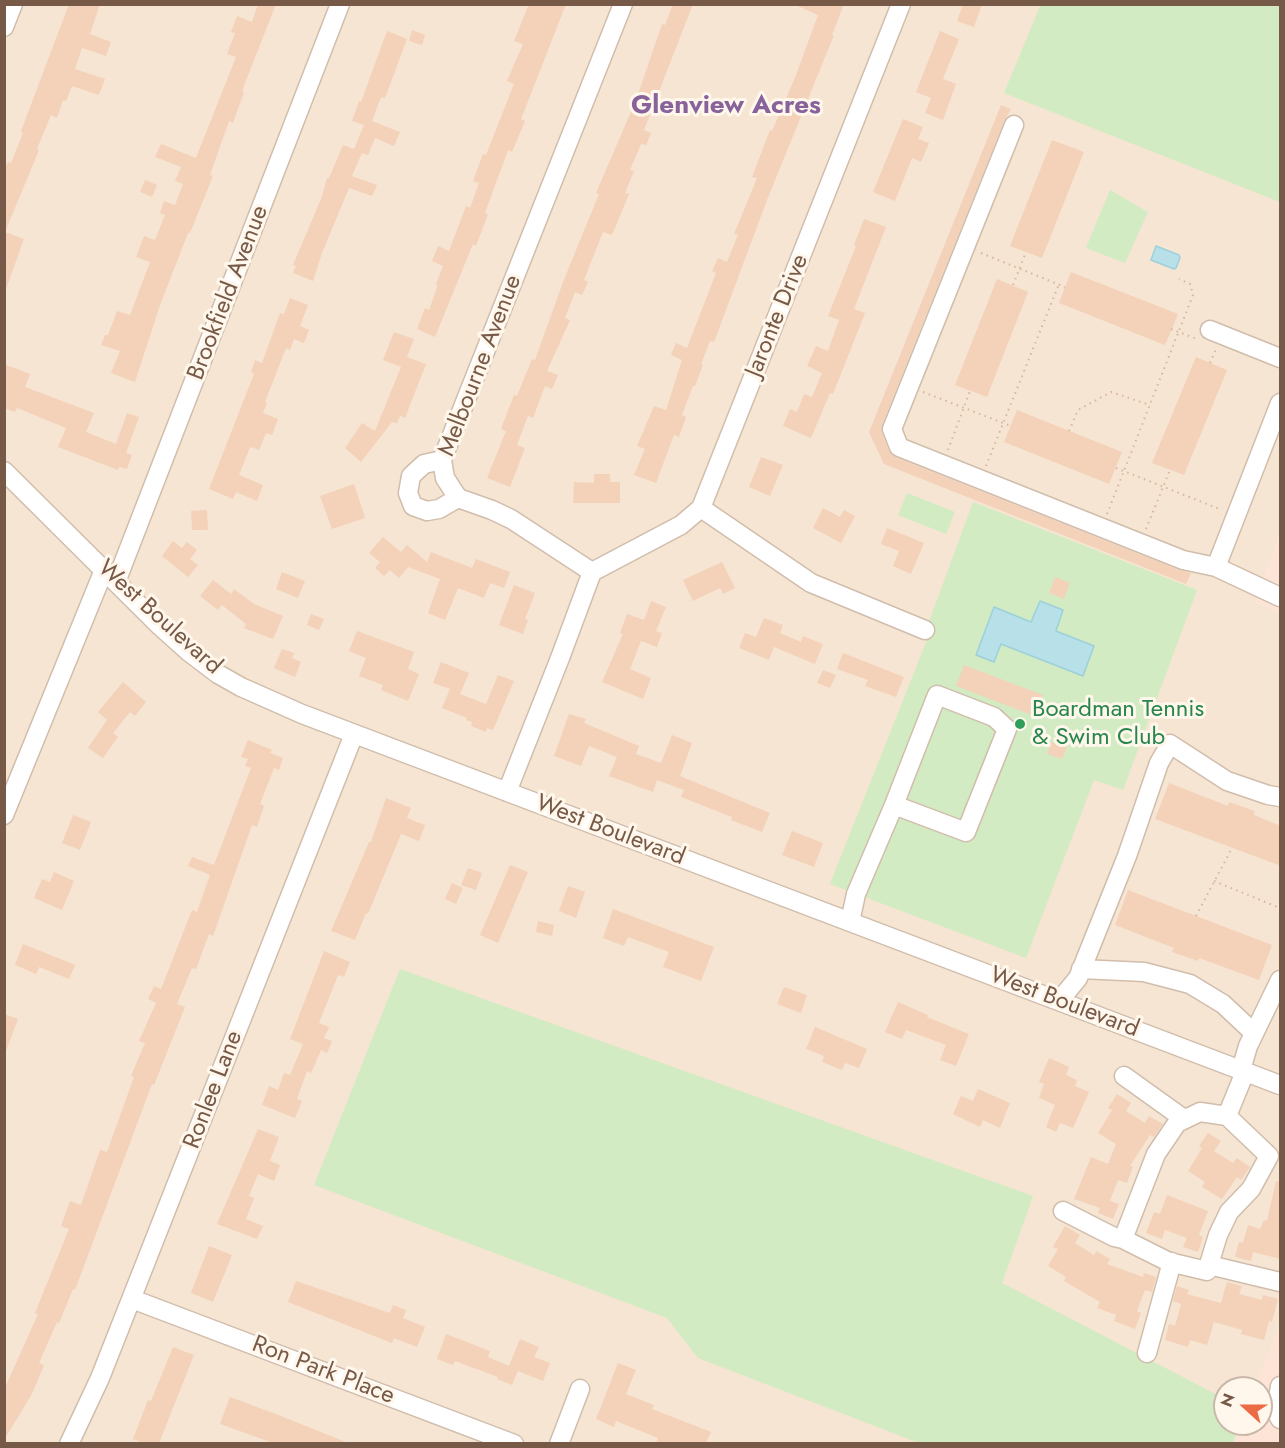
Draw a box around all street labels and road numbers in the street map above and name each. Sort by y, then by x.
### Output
street label: Brookfield Avenue [182,202,276,384]
street label: Jaronte Drive [740,251,816,381]
street label: Melbourne Avenue [433,271,529,461]
street label: West Boulevard [91,555,227,681]
street label: West Boulevard [531,789,689,873]
street label: West Boulevard [985,961,1143,1045]
street label: Ronlee Lane [178,1027,250,1153]
street label: Ron Park Place [248,1331,398,1411]

